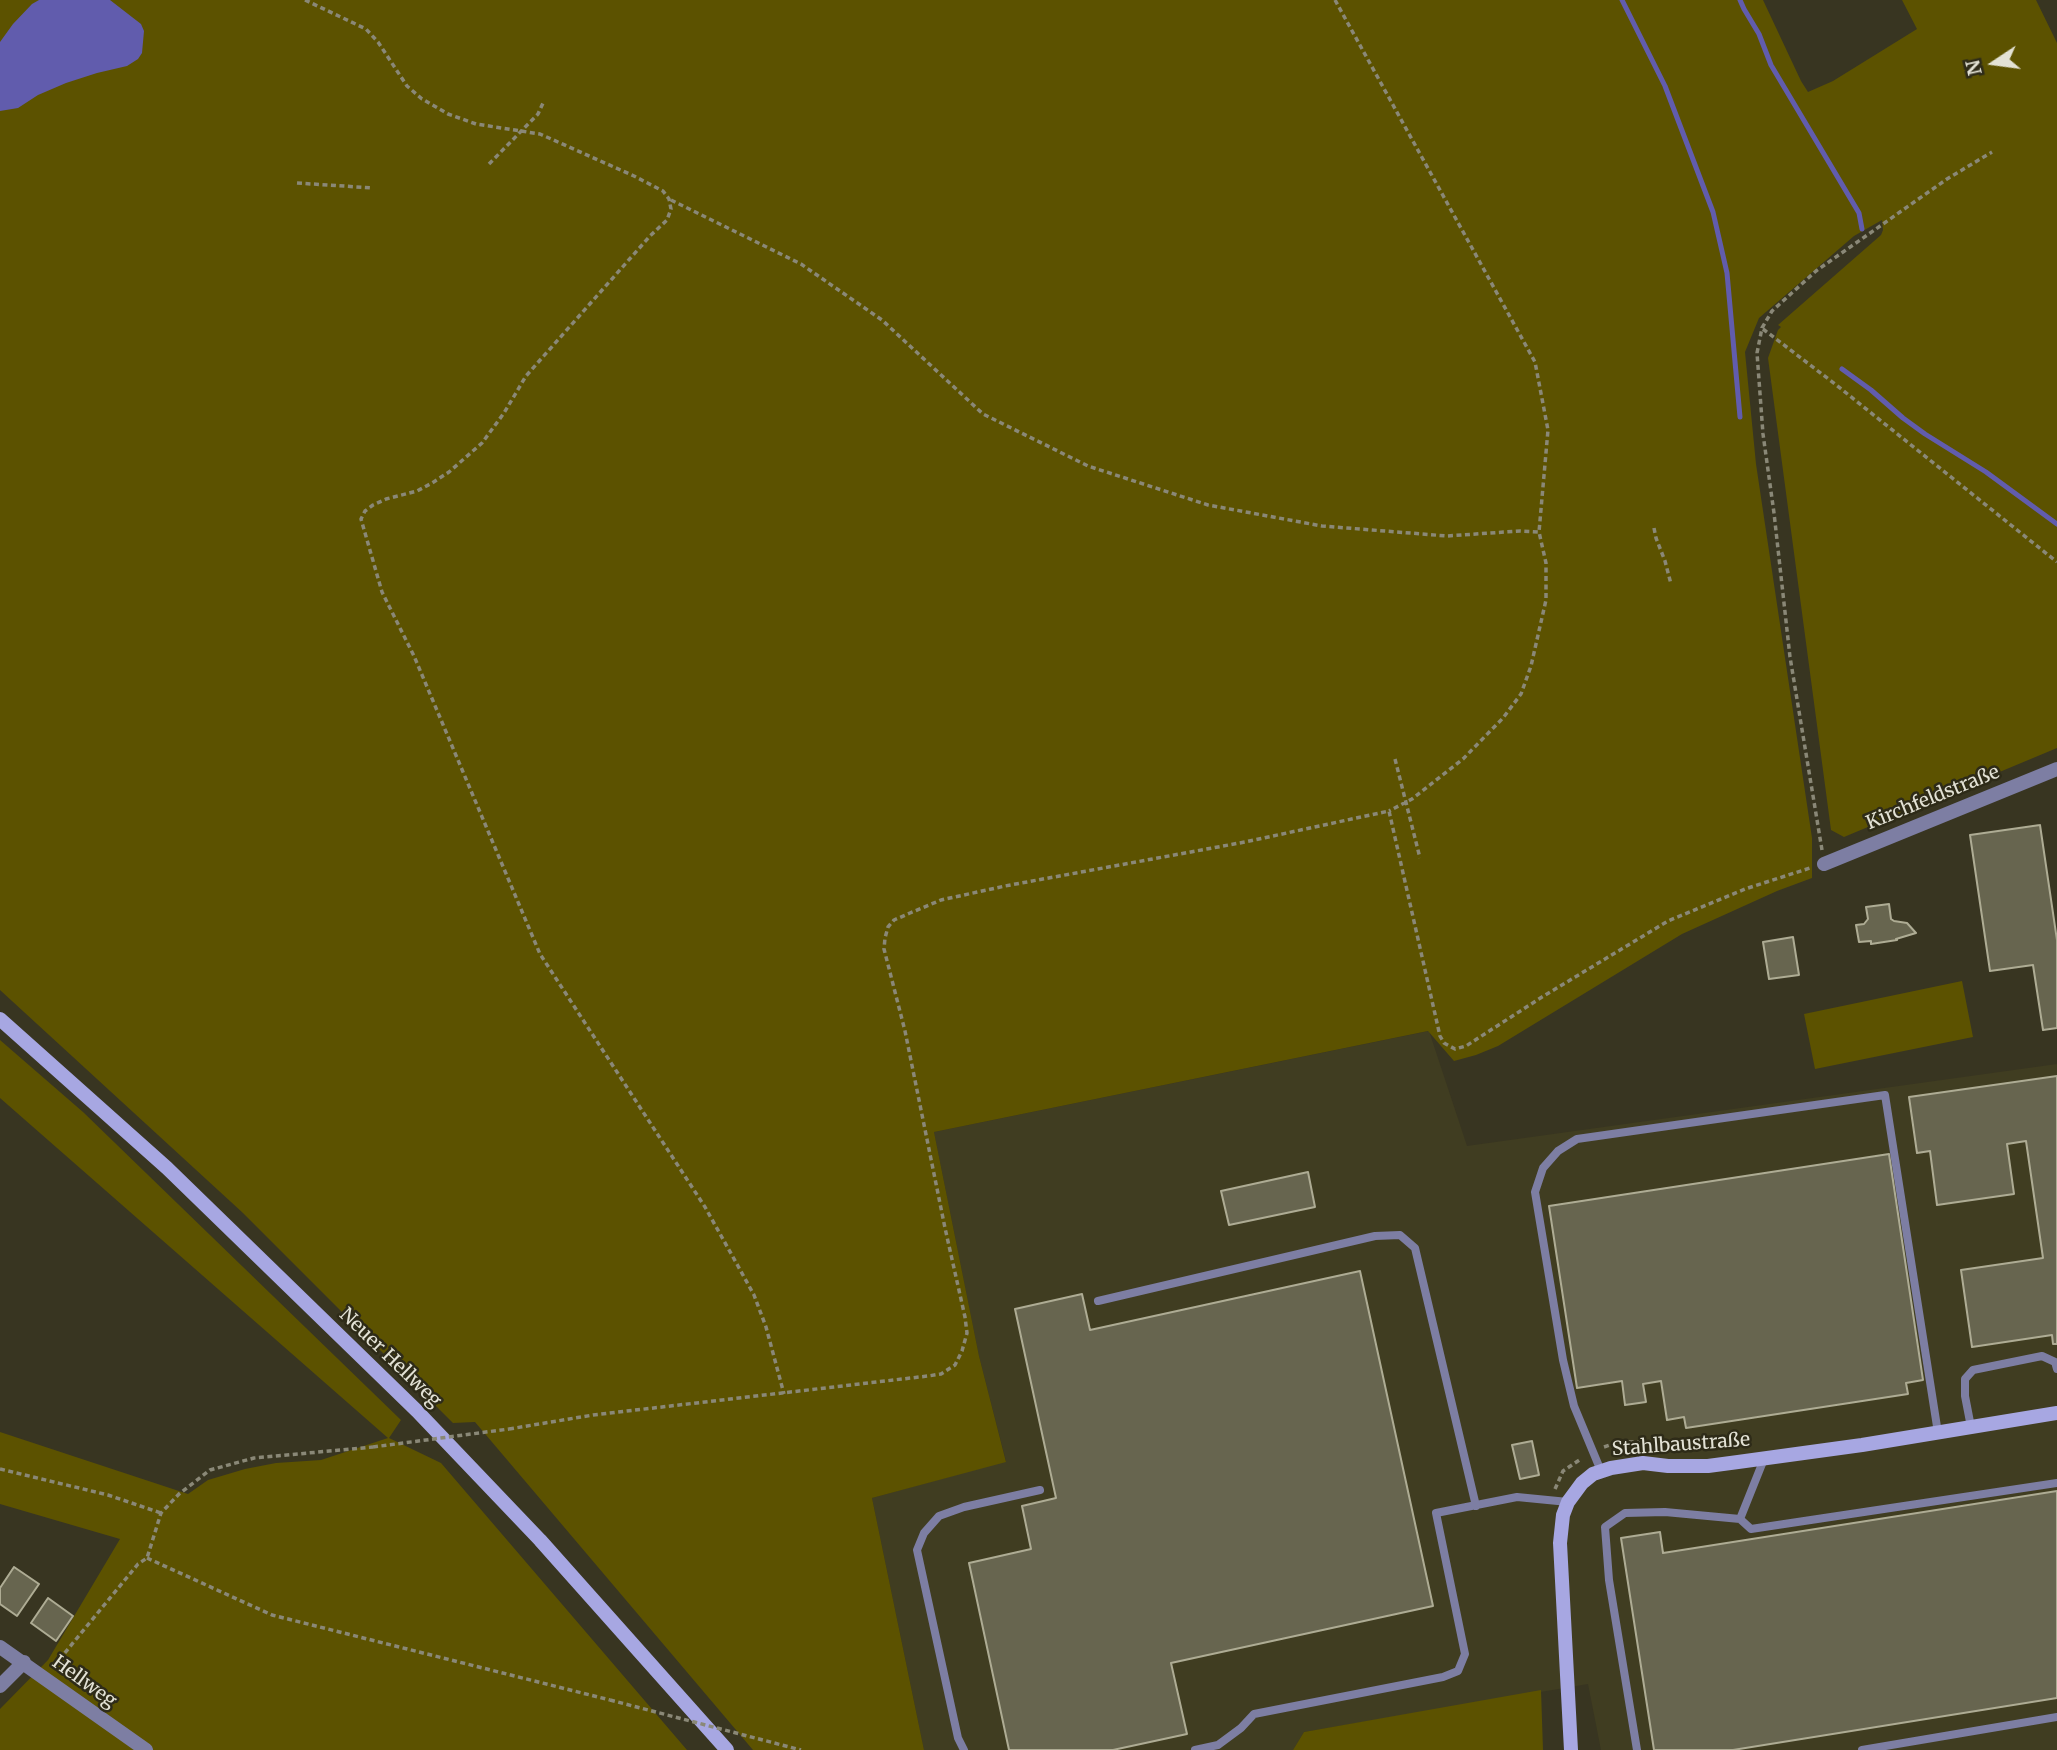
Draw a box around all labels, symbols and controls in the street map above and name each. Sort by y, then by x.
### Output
north arrow [1959,28,2029,98]
text: N [1960,58,1987,78]
street label: Kirchfeldstraße [1863,761,2003,835]
street label: Neuer Hellweg [334,1304,446,1412]
street label: Stahlbaustraße [1611,1429,1751,1461]
street label: Hellweg [47,1651,121,1713]

